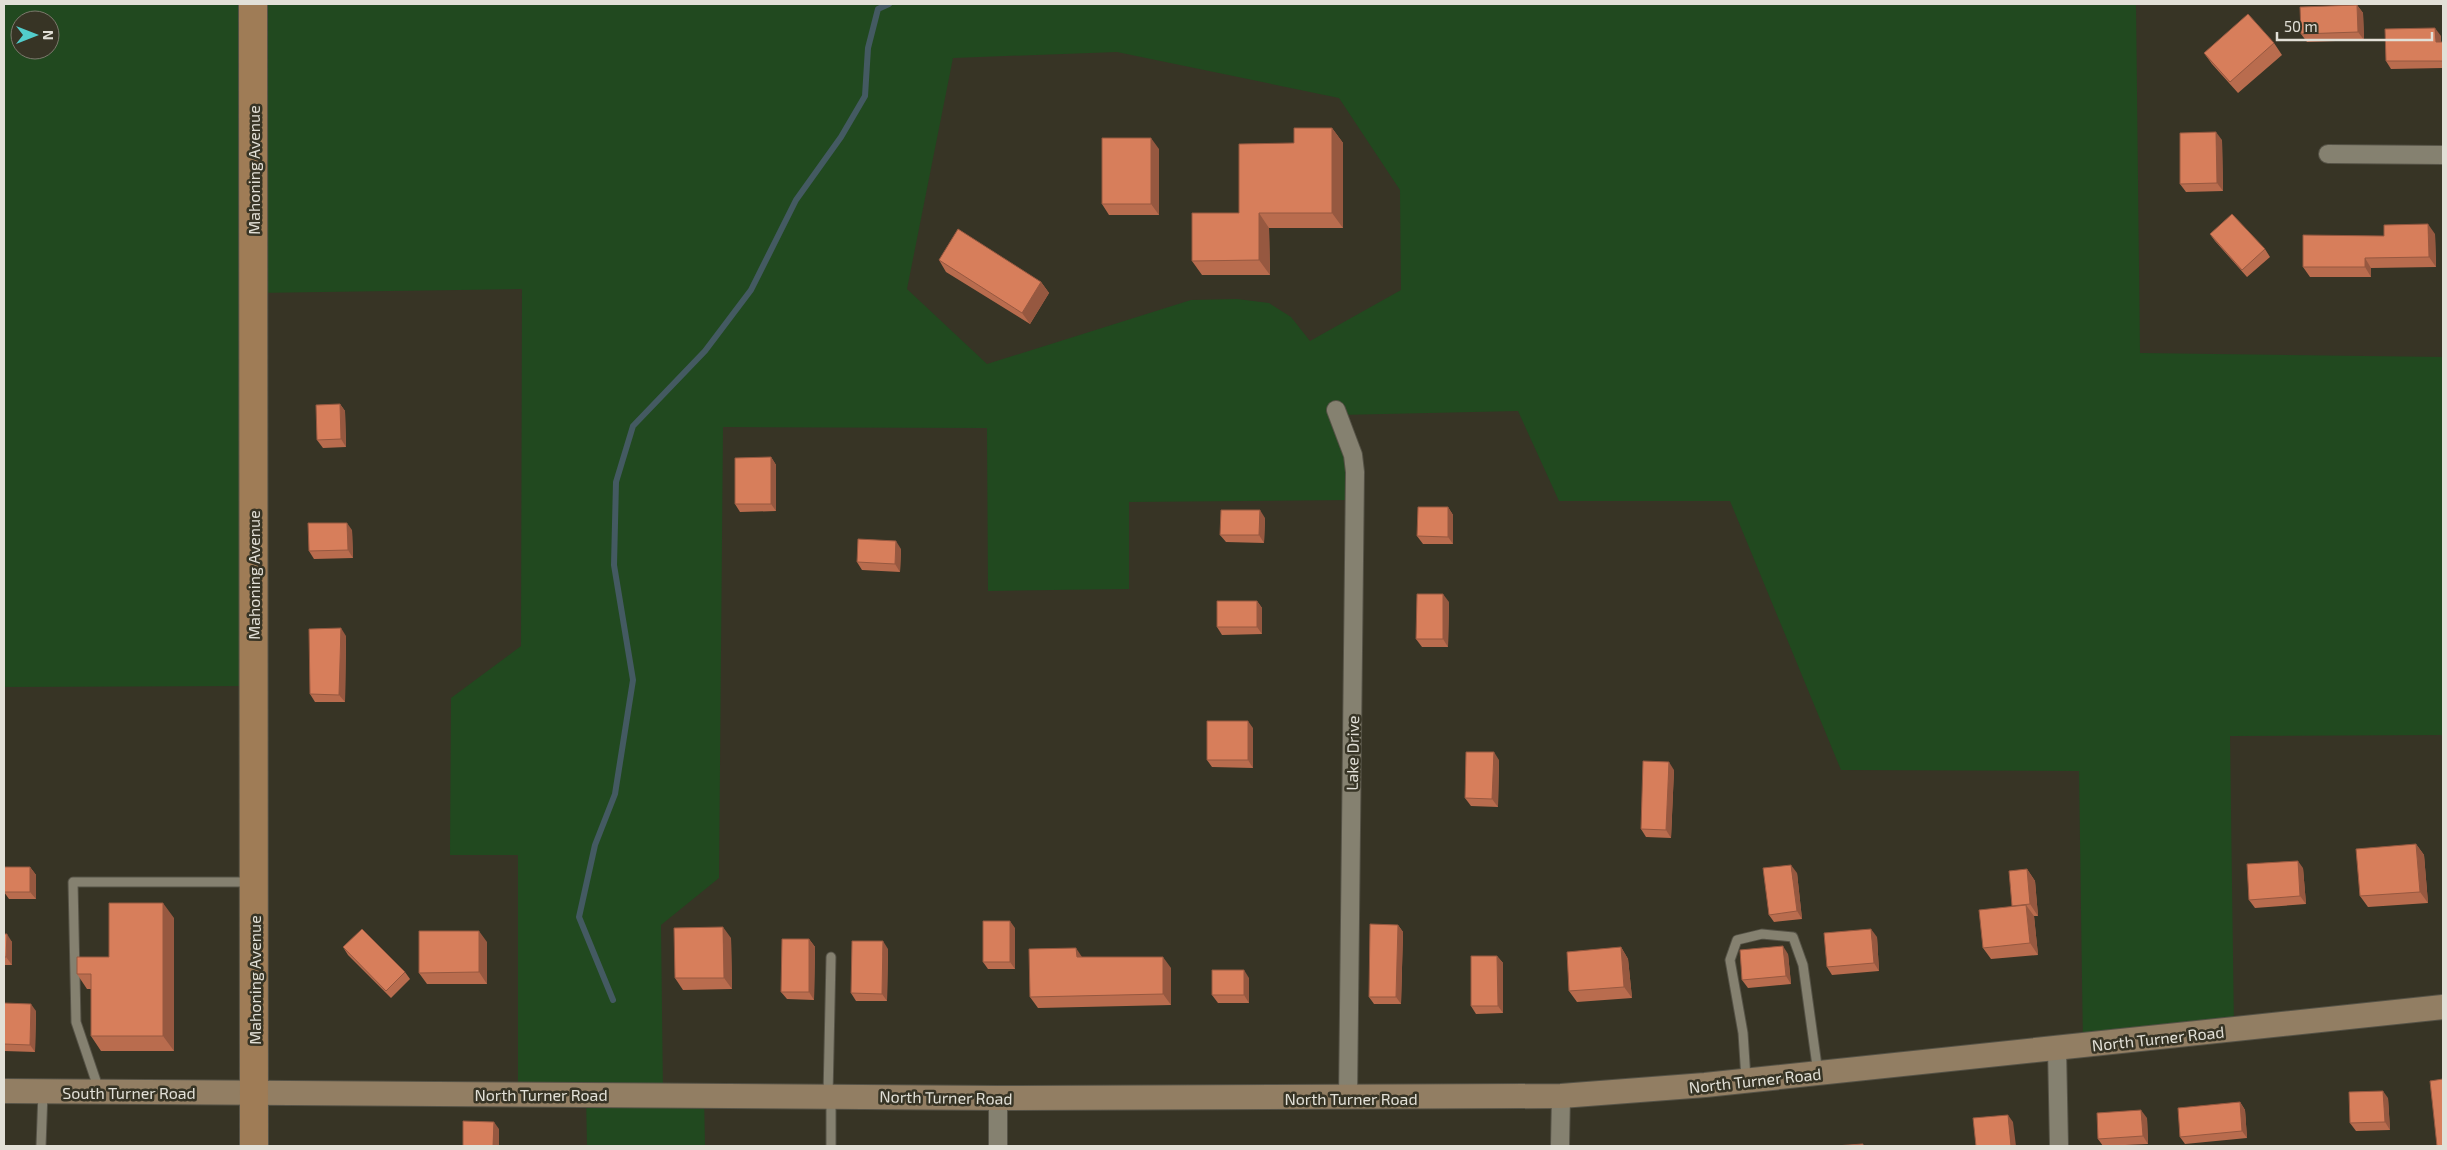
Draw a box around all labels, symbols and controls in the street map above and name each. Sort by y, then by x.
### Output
north arrow [10,10,60,60]
scale bar [2277,10,2432,42]
text: 50 m [2284,17,2318,35]
text: N [40,30,57,40]
street label: Mahoning Avenue [244,105,263,235]
street label: Mahoning Avenue [244,510,263,640]
street label: Lake Drive [1342,715,1362,791]
street label: Mahoning Avenue [245,915,264,1045]
street label: North Turner Road [2091,1022,2225,1054]
street label: North Turner Road [1688,1064,1822,1096]
street label: South Turner Road [62,1083,196,1102]
street label: North Turner Road [474,1085,608,1104]
street label: North Turner Road [879,1086,1013,1108]
street label: North Turner Road [1284,1089,1418,1108]

